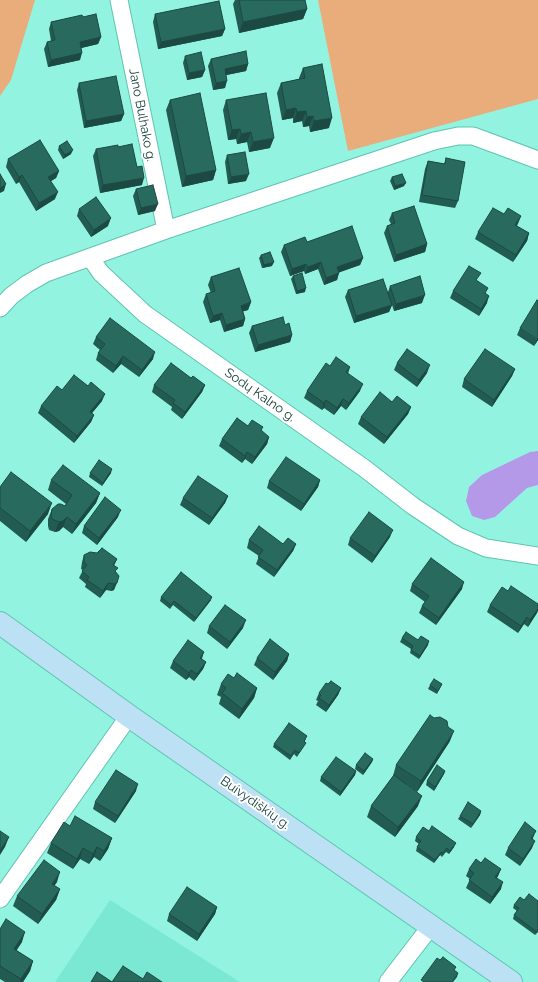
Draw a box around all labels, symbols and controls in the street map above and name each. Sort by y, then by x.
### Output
street label: Jano Bulhako g. [125,67,159,163]
street label: Sodų Kalno g. [222,365,298,425]
street label: Buivydiškių g. [217,773,293,833]

